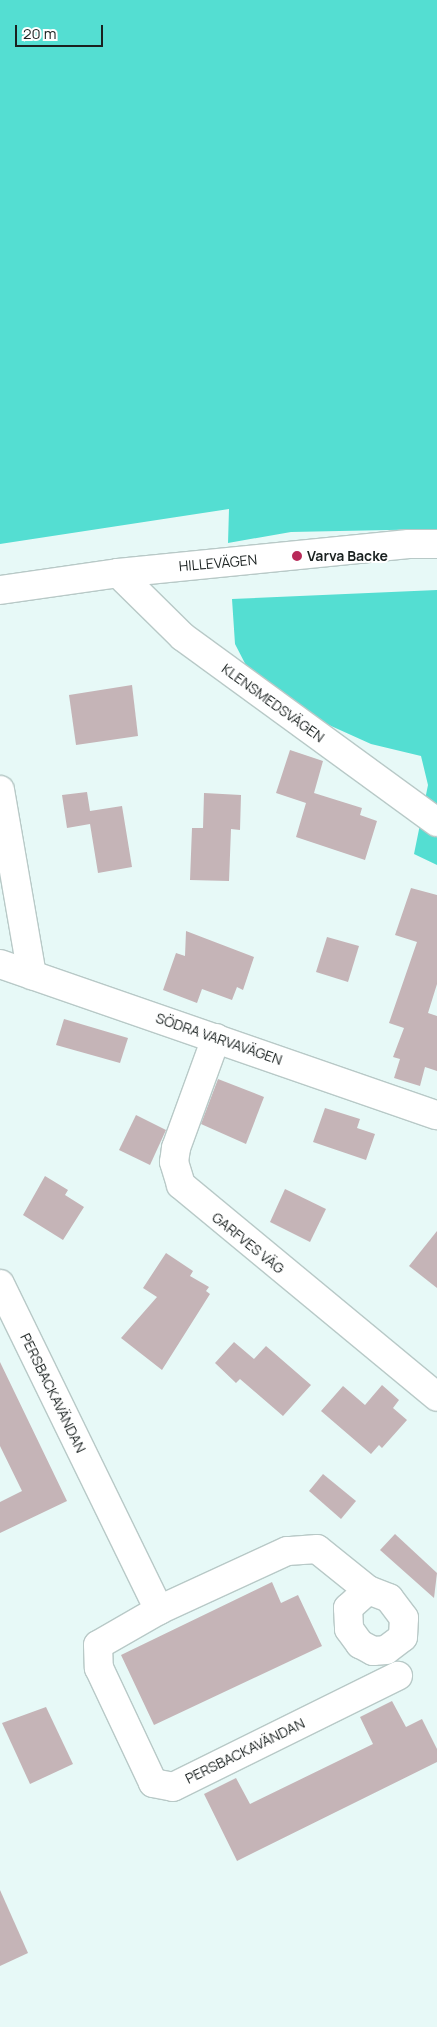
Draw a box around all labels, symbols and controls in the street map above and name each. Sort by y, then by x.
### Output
scale bar [18,15,105,47]
text: 20 m [23,23,56,44]
place label: Varva Backe [307,548,388,564]
marker: Varva Backe [291,550,303,562]
street label: HILLEVÄGEN [178,551,258,575]
street label: KLENSMEDSVÄGEN [218,660,328,746]
street label: SÖDRA VARVAVÄGEN [154,1009,284,1069]
street label: GARFVES VÄG [209,1209,287,1277]
street label: PERSBACKAVÄNDAN [17,1331,89,1455]
street label: PERSBACKAVÄNDAN [183,1715,307,1787]

